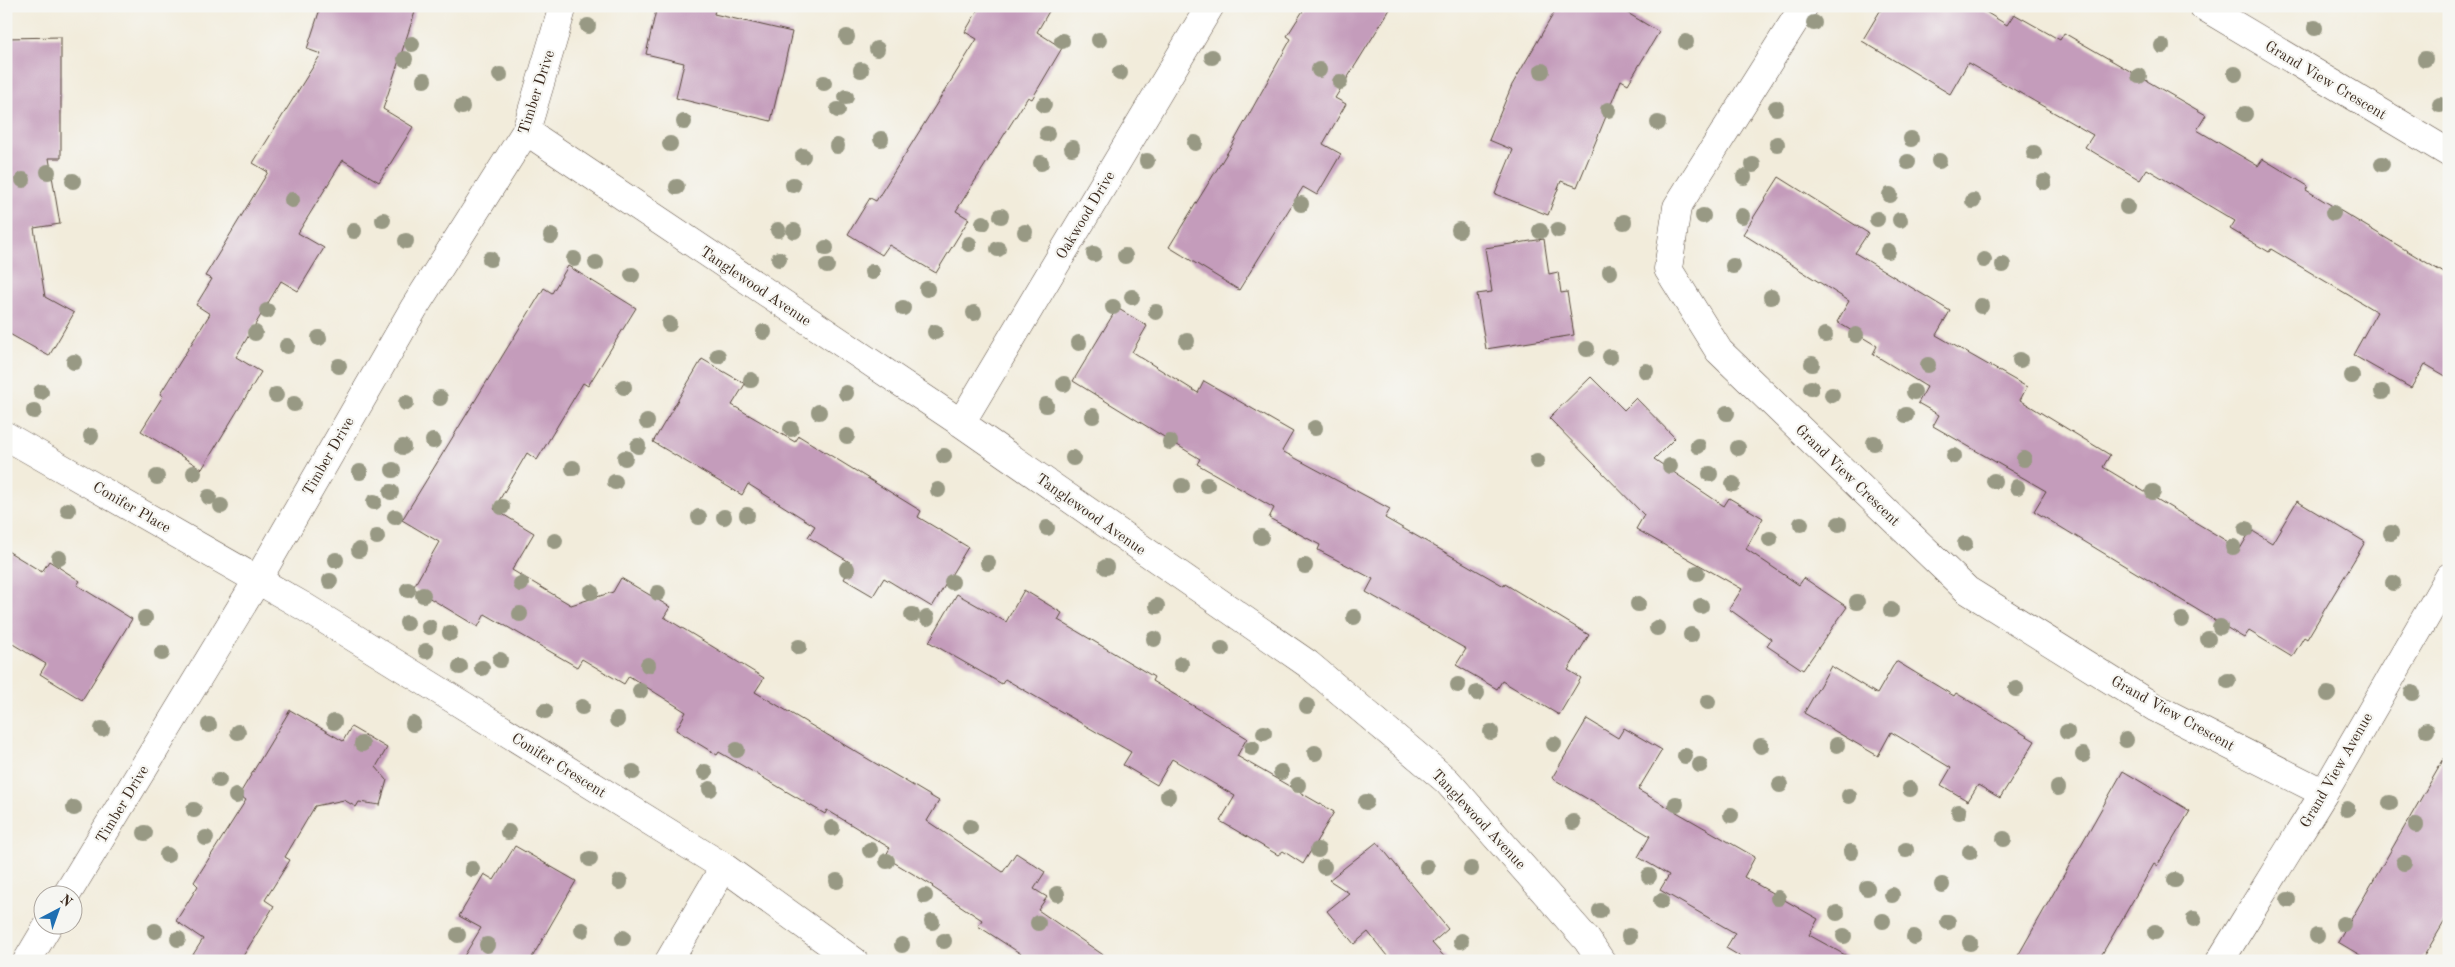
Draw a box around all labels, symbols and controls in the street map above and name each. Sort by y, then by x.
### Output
street label: Grand View Crescent [2262,39,2388,123]
street label: Timber Drive [517,48,558,136]
street label: Oakwood Drive [1054,169,1118,262]
street label: Tanglewood Avenue [697,245,813,330]
street label: Timber Drive [301,415,358,498]
street label: Grand View Crescent [1792,423,1902,530]
street label: Tanglewood Avenue [1033,472,1148,559]
street label: Conifer Place [90,480,173,537]
street label: Grand View Crescent [2108,674,2237,754]
street label: Grand View Avenue [2298,711,2376,831]
street label: Conifer Crescent [508,731,608,801]
street label: Timber Drive [94,763,152,846]
street label: Tanglewood Avenue [1428,767,1528,873]
north arrow [32,884,82,934]
text: N [57,892,75,910]

